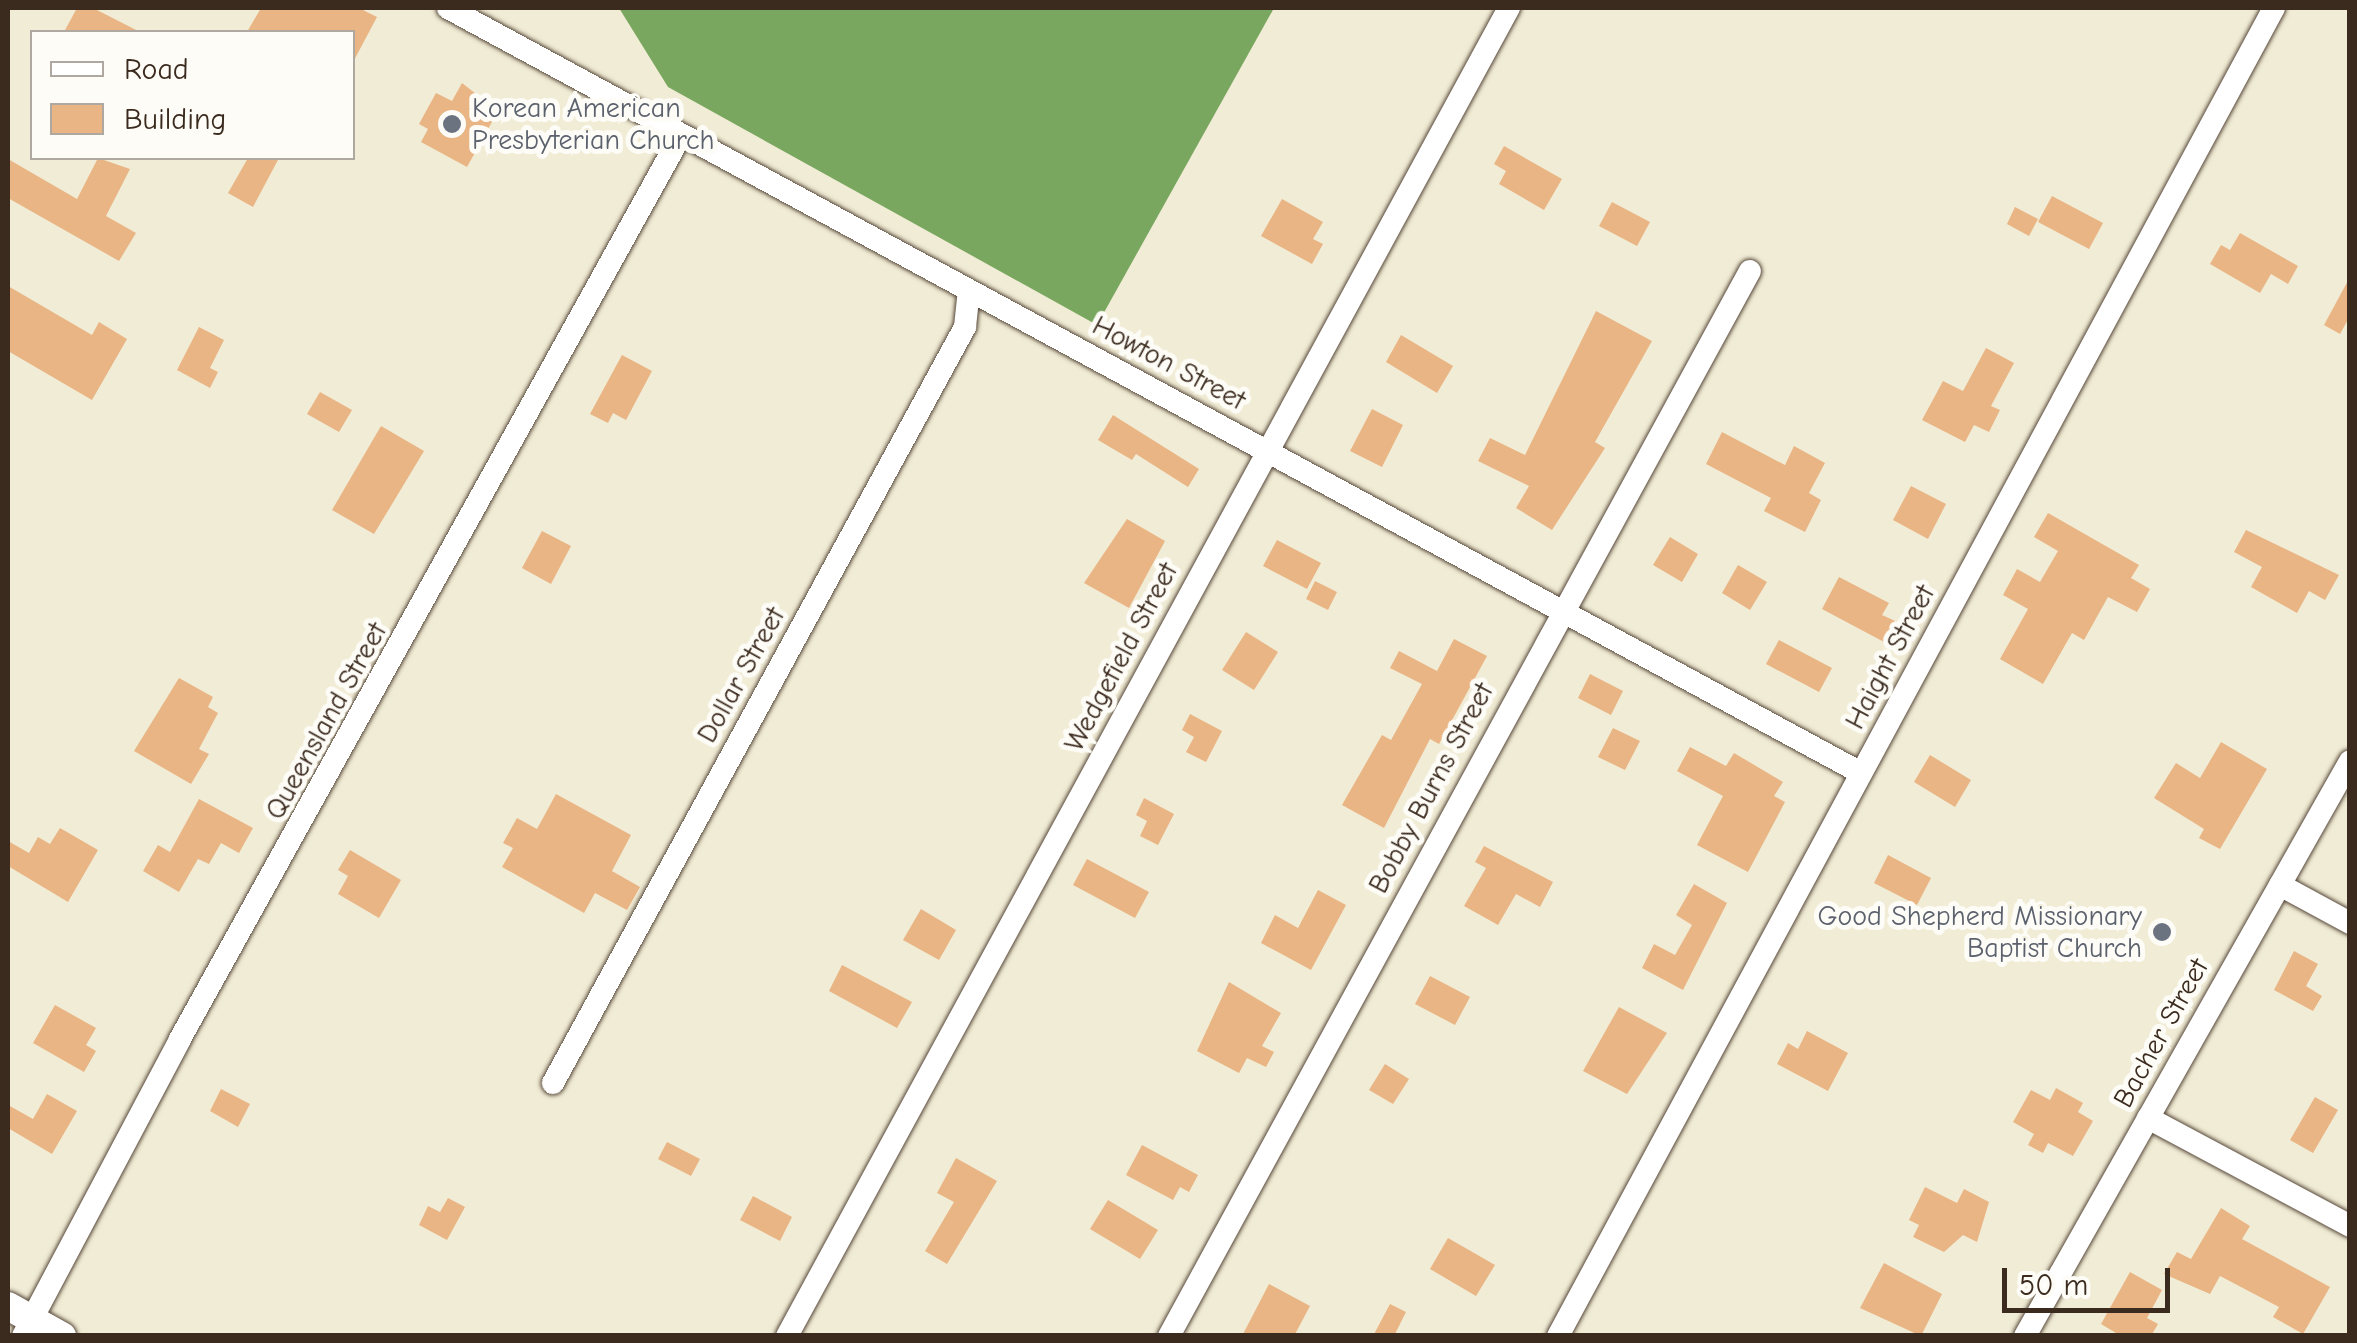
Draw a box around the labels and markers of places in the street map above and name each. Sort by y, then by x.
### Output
place label: Korean American Presbyterian Church [472,91,715,157]
marker: Korean American Presbyterian Church [441,113,463,135]
place label: Good Shepherd Missionary Baptist Church [1817,899,2142,965]
marker: Good Shepherd Missionary Baptist Church [2151,921,2173,943]

